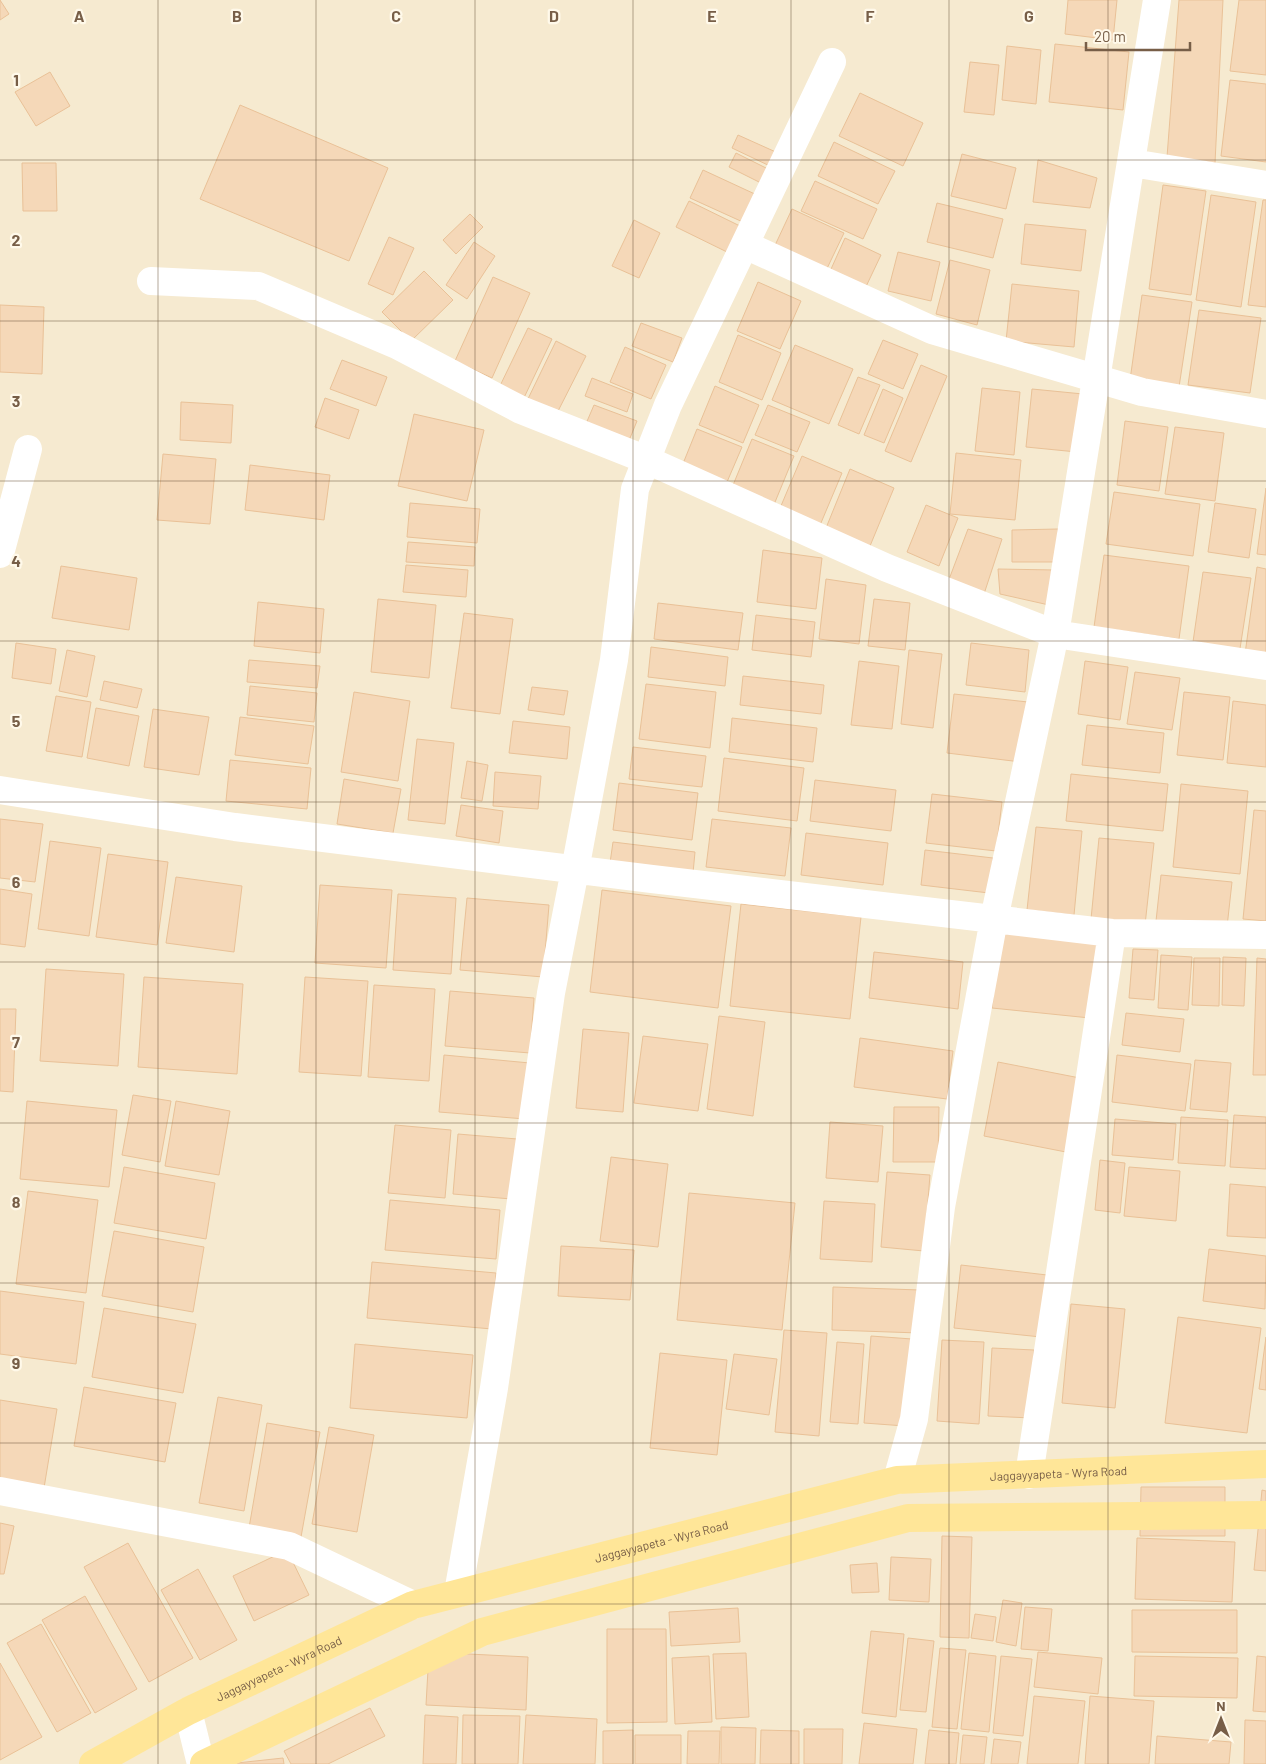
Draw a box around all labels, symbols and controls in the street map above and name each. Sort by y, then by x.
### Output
text: A [74,6,85,25]
text: B [232,6,242,25]
text: C [391,6,401,25]
text: D [549,6,559,25]
text: E [707,6,717,25]
text: F [866,6,875,25]
text: G [1024,6,1034,25]
scale bar [1086,20,1190,52]
text: 20 m [1094,27,1126,45]
text: 1 [13,70,19,89]
text: 2 [12,230,21,249]
text: 3 [12,391,20,410]
text: 4 [11,551,21,570]
text: 5 [12,711,21,730]
text: 6 [12,872,21,891]
text: 7 [12,1032,20,1051]
text: 8 [12,1192,21,1211]
text: 9 [12,1353,20,1372]
street label: Jaggayyapeta - Wyra Road [989,1463,1127,1483]
street label: Jaggayyapeta - Wyra Road [593,1517,730,1565]
street label: Jaggayyapeta - Wyra Road [214,1633,344,1704]
north arrow [1196,1694,1246,1744]
text: N [1216,1697,1226,1714]

